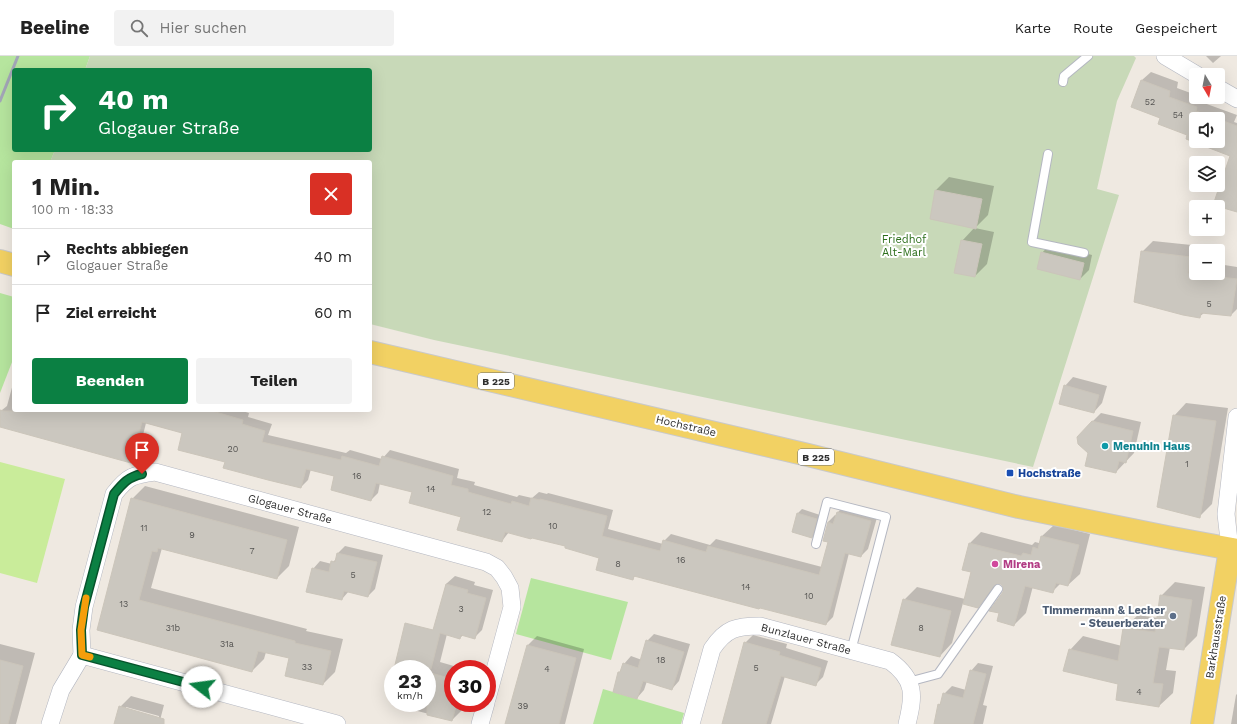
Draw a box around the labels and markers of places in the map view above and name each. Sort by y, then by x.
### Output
pin [125,433,159,474]
place label: Menuhin Haus [1113,440,1190,453]
marker: Menuhin Haus [1100,441,1110,451]
place label: Hochstraße [1018,467,1081,480]
marker: Hochstraße [1005,468,1015,478]
place label: Mirena [1003,558,1041,571]
marker: Mirena [990,559,1000,569]
place label: Timmermann & Lecher - Steuerberater [1042,604,1165,630]
marker: Timmermann & Lecher - Steuerberater [1168,611,1178,621]

